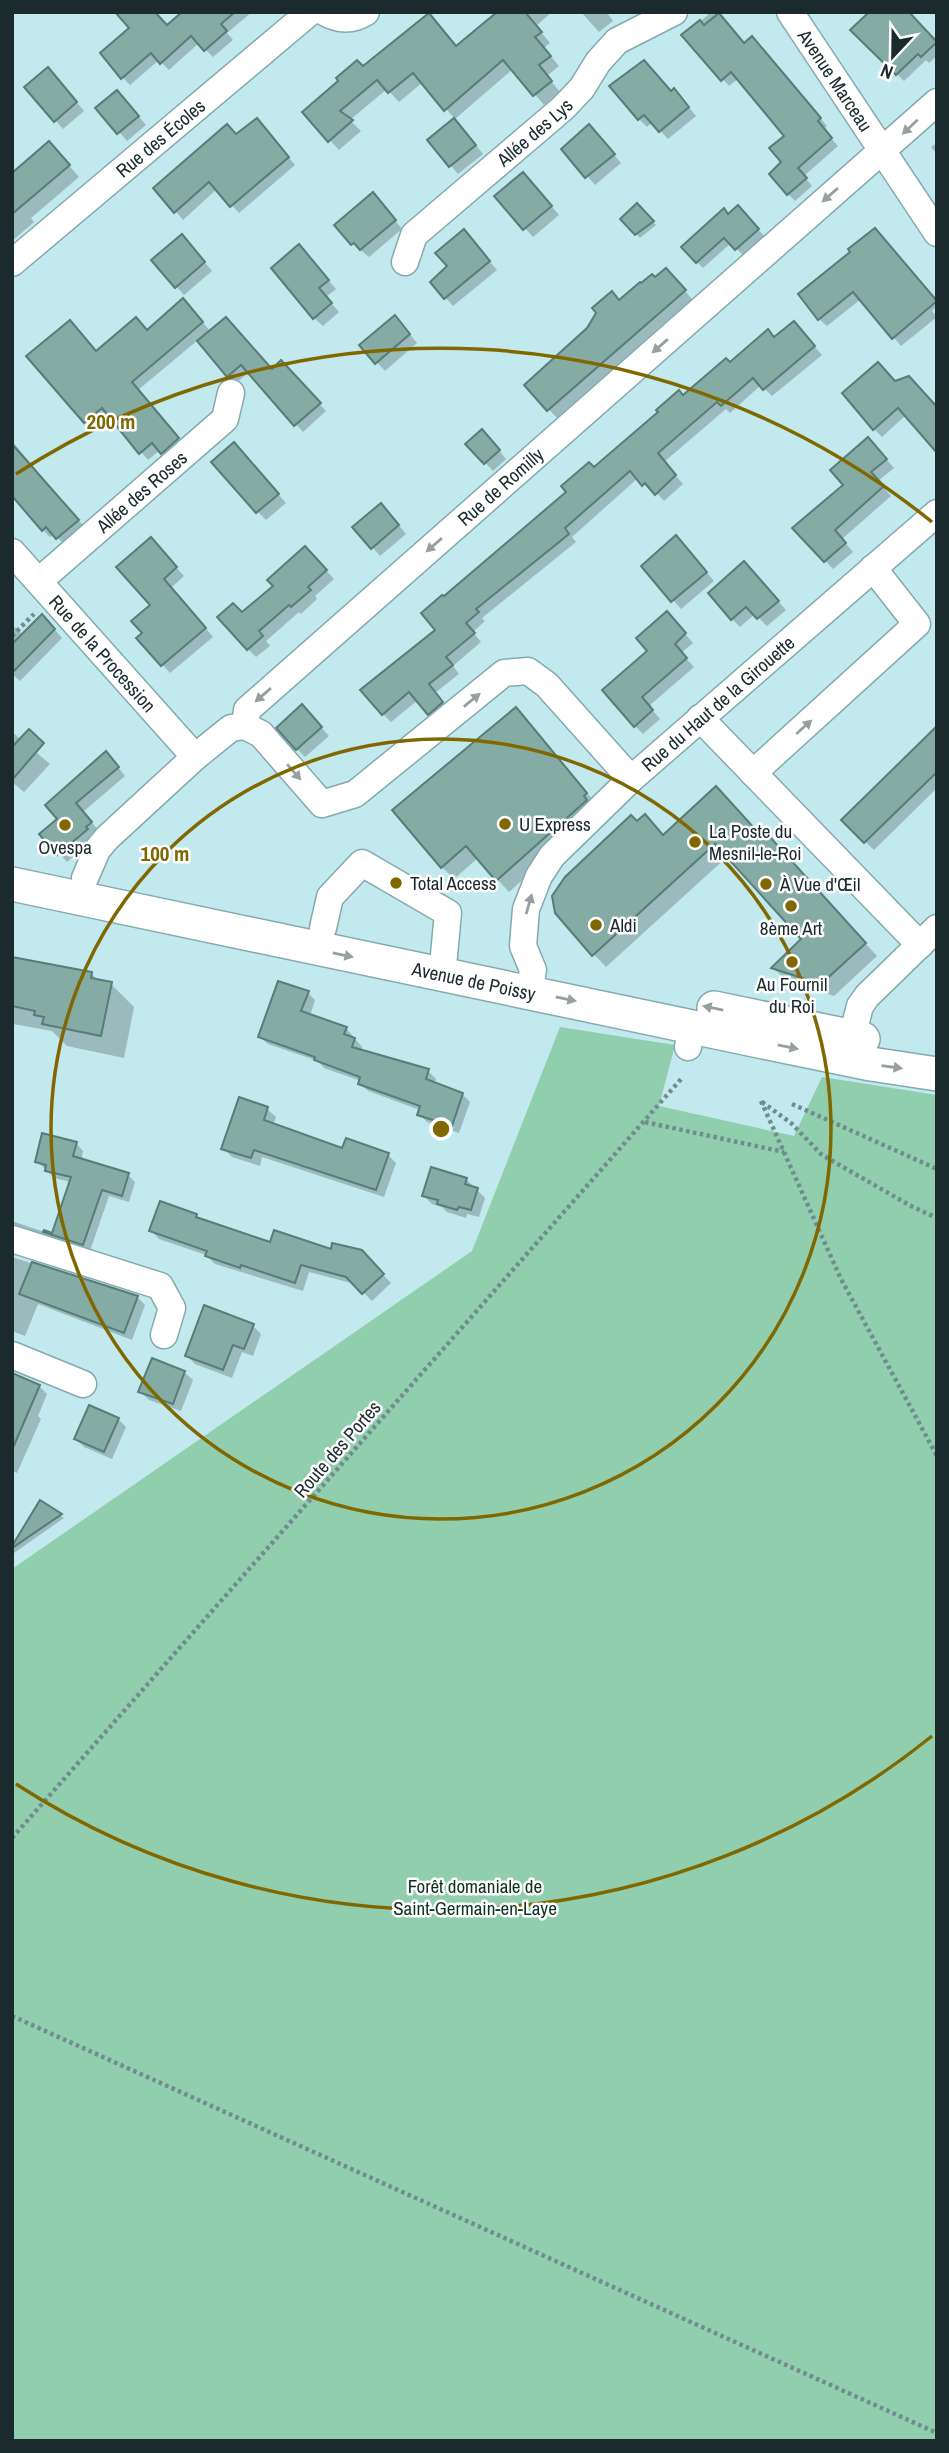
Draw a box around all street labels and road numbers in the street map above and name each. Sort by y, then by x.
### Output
street label: Avenue Marceau [791,23,879,136]
street label: Allée des Lys [490,92,579,173]
street label: Rue des Écoles [110,93,211,183]
street label: Rue de Romilly [452,441,549,532]
street label: Allée des Roses [90,445,193,539]
street label: Rue de la Procession [43,589,162,718]
street label: Rue du Haut de la Girouette [636,630,800,777]
street label: Avenue de Poissy [409,955,538,1007]
street label: Route des Portes [288,1395,386,1503]

